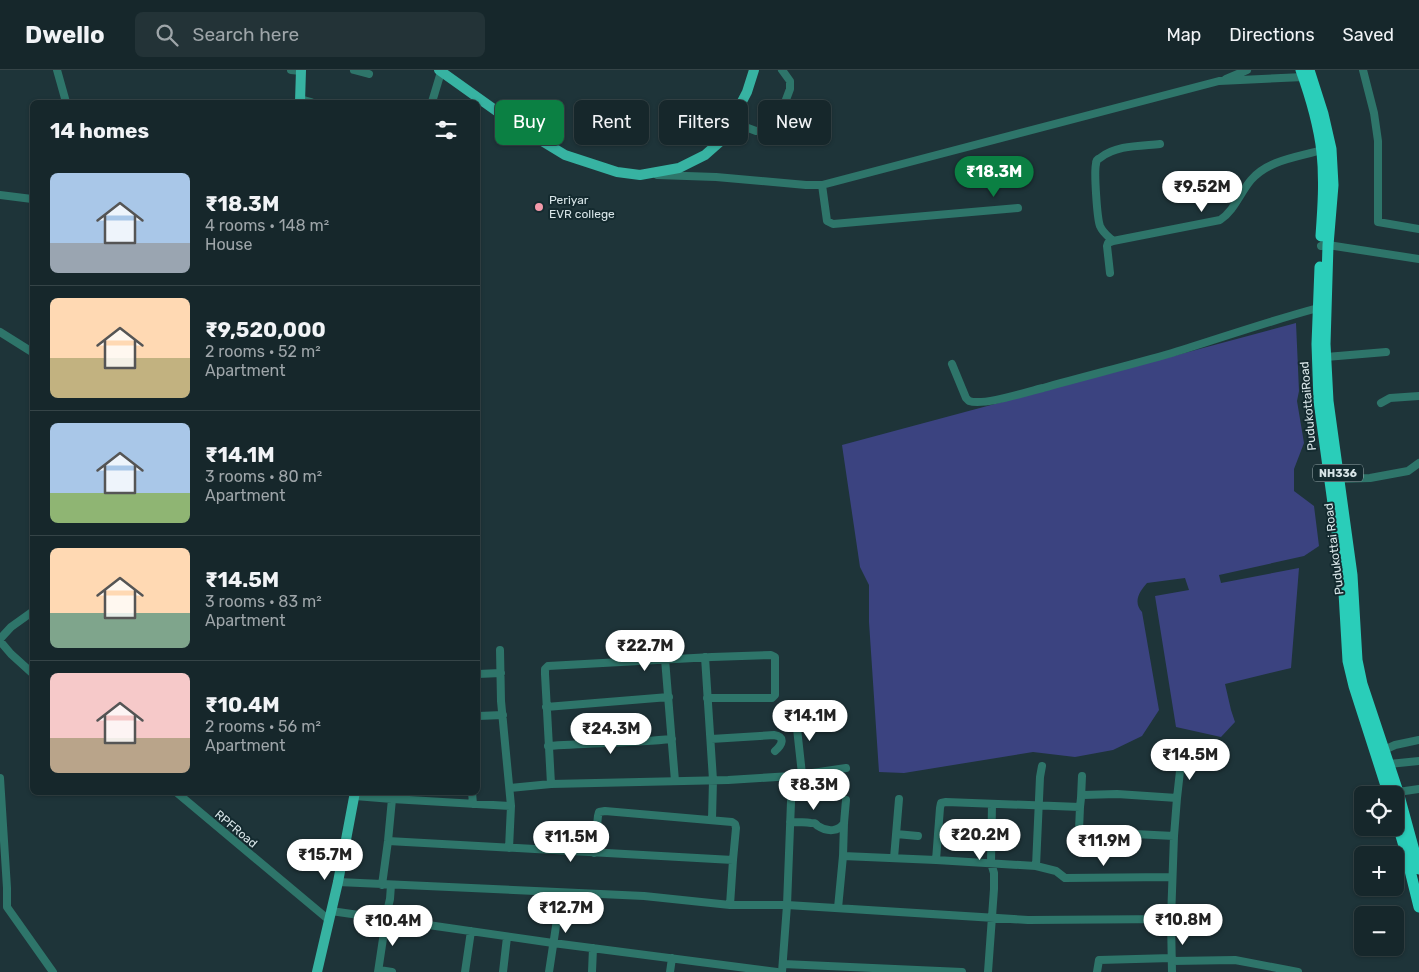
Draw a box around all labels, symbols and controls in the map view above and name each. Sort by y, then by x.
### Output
search box [135,12,485,57]
text: Dwello [25,21,105,49]
icon: search [153,21,181,49]
text: Search here [193,23,299,46]
text: Map [1166,24,1201,46]
text: Directions [1229,24,1315,46]
text: Saved [1343,24,1394,46]
chip: Buy [495,100,564,145]
chip: Rent [574,100,649,145]
chip: Filters [659,100,748,145]
chip: New [758,100,831,145]
icon: filters [432,116,460,144]
text: 14 homes [50,118,149,143]
pin: ₹18.3M [953,156,1035,198]
text: ₹18.3M [966,162,1022,181]
pin: ₹9.52M [1161,170,1243,213]
text: ₹9.52M [1173,177,1231,196]
text: ₹18.3M [205,191,279,216]
icon: home [90,193,150,253]
place label: Periyar EVR college [549,193,615,221]
marker: Periyar EVR college [533,201,545,213]
text: 4 rooms · 148 m² [205,216,329,235]
text: House [205,235,252,254]
text: ₹9,520,000 [205,317,326,342]
icon: home [90,318,150,378]
text: 2 rooms · 52 m² [205,342,321,361]
text: Apartment [205,361,285,380]
street label: PudukottaiRoad [1297,361,1319,451]
text: ₹14.1M [205,442,275,467]
icon: home [90,443,150,503]
road number: NH336 [1313,464,1363,482]
text: 3 rooms · 80 m² [205,467,322,486]
text: Apartment [205,486,285,505]
street label: Pudukottai Road [1321,502,1347,596]
text: ₹14.5M [205,567,279,592]
icon: home [90,568,150,628]
text: 3 rooms · 83 m² [205,592,322,611]
text: Apartment [205,611,285,630]
pin: ₹22.7M [604,630,686,672]
text: ₹22.7M [617,636,673,655]
text: ₹10.4M [205,692,280,717]
icon: home [90,693,150,753]
pin: ₹14.1M [769,700,851,742]
text: ₹14.1M [783,706,837,725]
pin: ₹24.3M [570,712,652,755]
text: 2 rooms · 56 m² [205,717,321,736]
text: ₹24.3M [581,719,641,738]
text: Apartment [205,736,285,755]
pin: ₹14.5M [1149,738,1231,781]
text: ₹14.5M [1162,745,1218,764]
pin: ₹8.3M [779,768,849,811]
text: ₹8.3M [790,775,838,794]
map controls [1354,786,1404,956]
button: locate [1354,786,1404,836]
street label: RPFRoad [212,807,260,851]
pin: ₹20.2M [939,818,1021,861]
pin: ₹11.5M [530,820,612,863]
pin: ₹11.9M [1063,824,1145,867]
text: ₹20.2M [951,825,1009,844]
text: ₹11.5M [544,827,598,846]
text: ₹11.9M [1078,831,1130,850]
pin: ₹15.7M [284,838,366,881]
text: ₹15.7M [298,845,352,864]
button: + [1354,846,1404,896]
pin: ₹12.7M [525,892,607,934]
text: ₹12.7M [539,898,593,917]
pin: ₹10.4M [352,904,434,947]
pin: ₹10.8M [1142,904,1224,946]
button: − [1354,906,1404,956]
text: ₹10.8M [1155,910,1211,929]
text: ₹10.4M [365,911,421,930]

